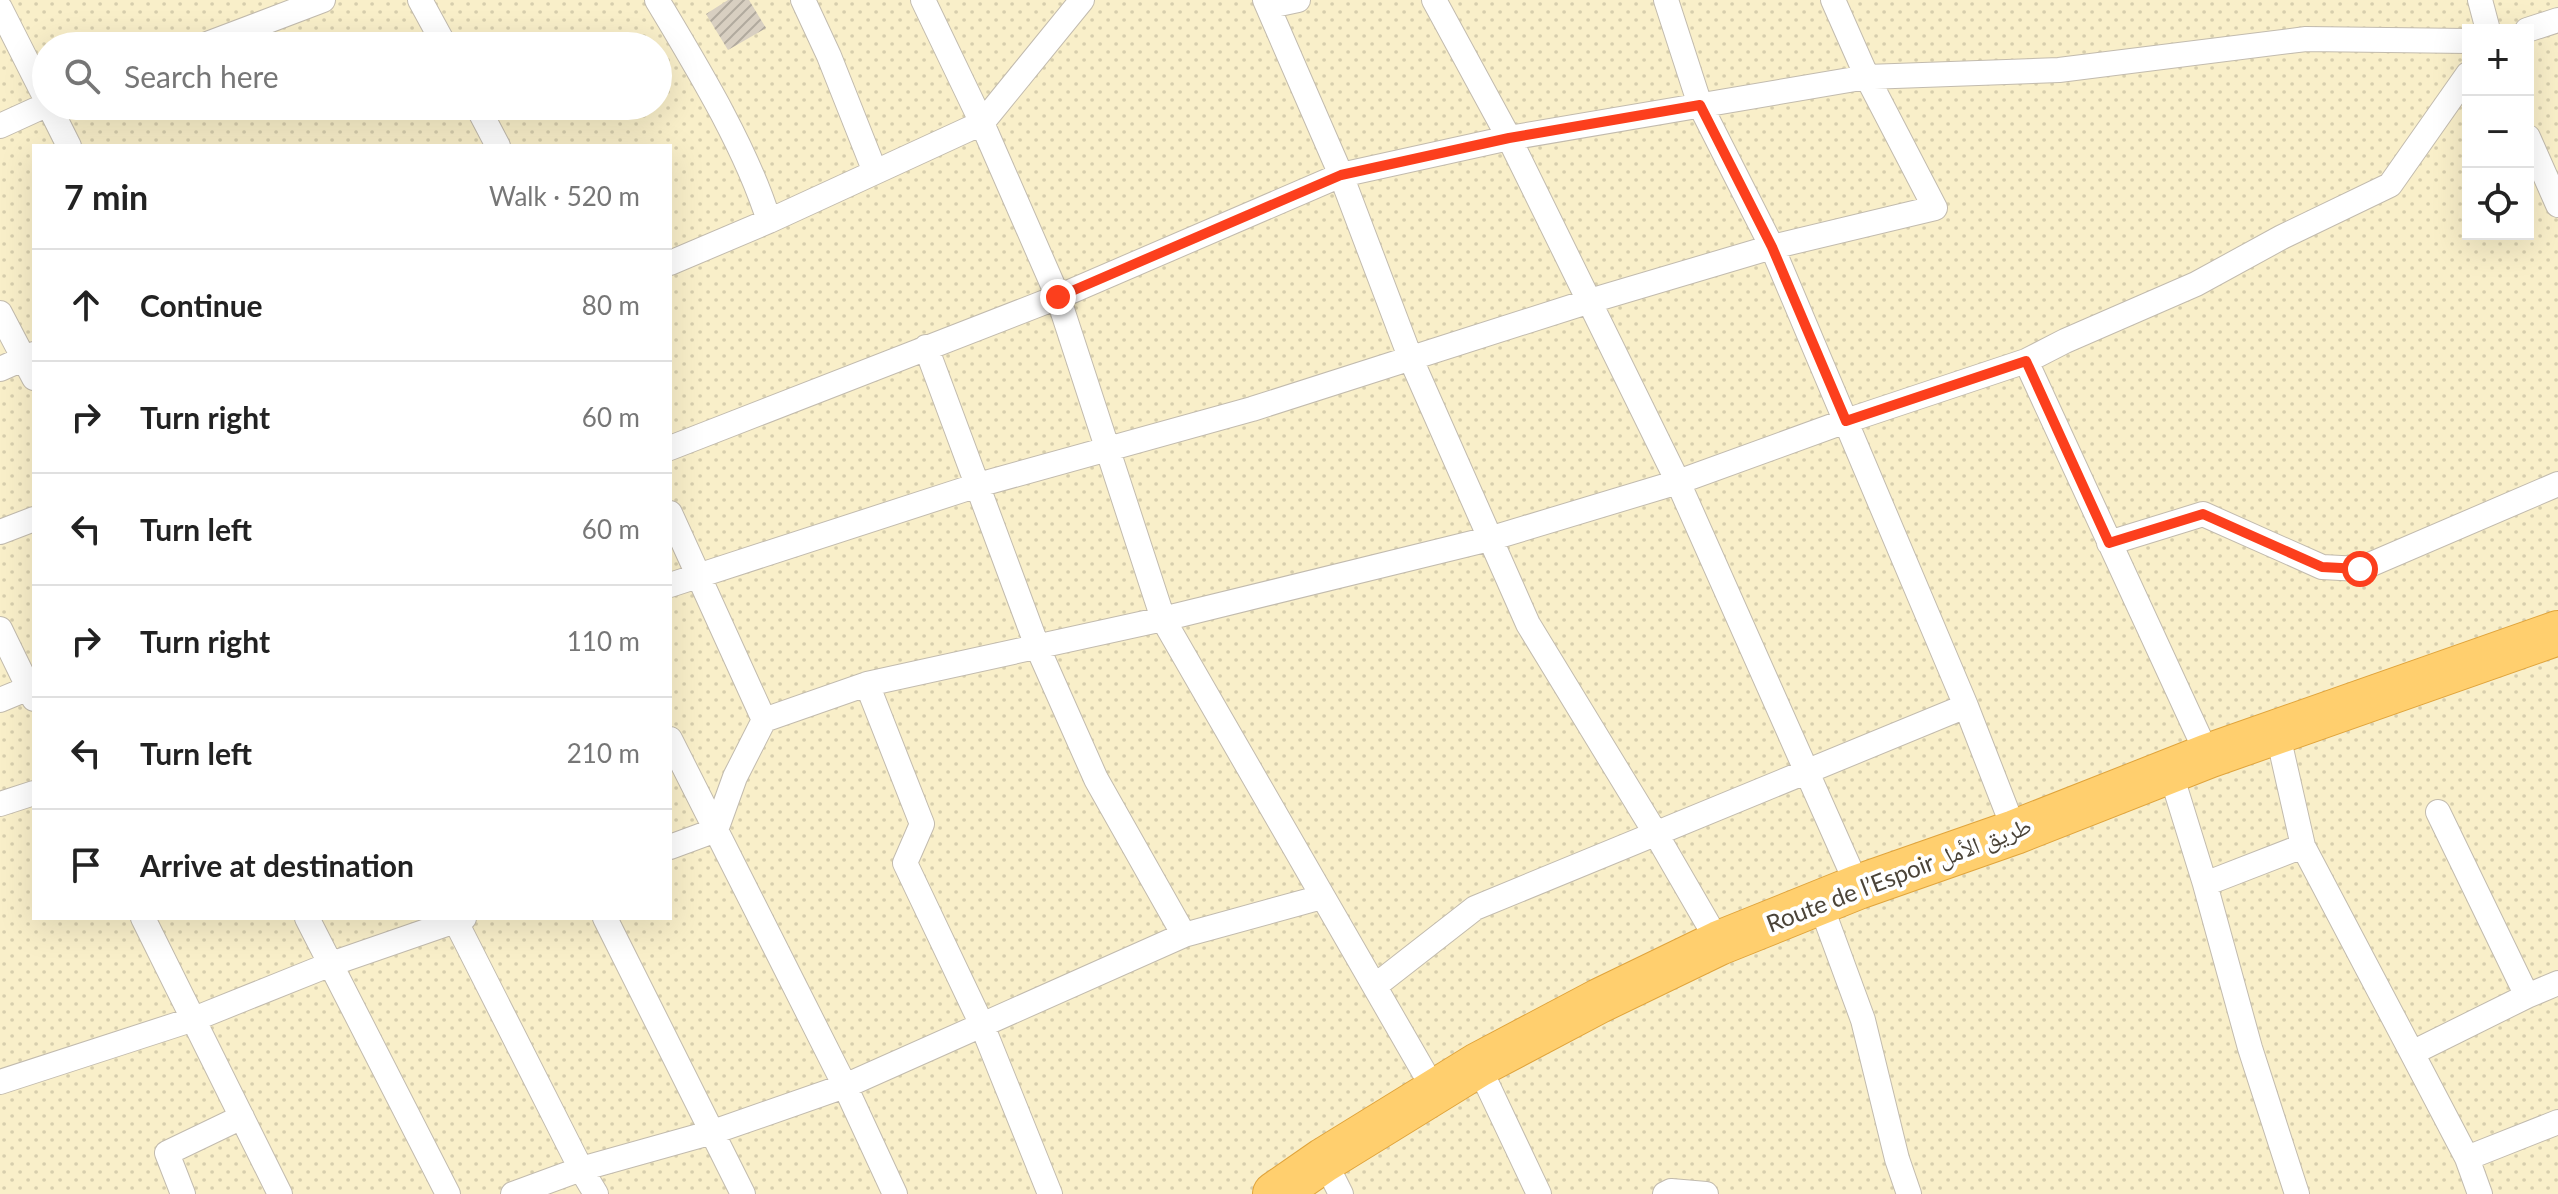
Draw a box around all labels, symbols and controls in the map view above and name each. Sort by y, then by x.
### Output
map controls [2462,24,2534,240]
button: + [2462,24,2534,96]
search box [32,32,672,120]
icon: search [60,54,104,98]
text: Search here [124,58,279,94]
button: − [2462,96,2534,168]
button: locate [2462,168,2534,240]
text: 7 min [64,176,148,217]
text: Walk · 520 m [489,180,640,212]
route end [1040,279,1076,315]
icon: ahead [64,283,108,327]
text: Continue [140,287,263,323]
text: 80 m [582,289,640,321]
icon: right [64,395,108,439]
text: Turn right [140,399,270,435]
text: 60 m [582,401,640,433]
icon: left [64,507,108,551]
text: Turn left [140,511,252,547]
text: 60 m [582,513,640,545]
route start [2342,551,2378,587]
icon: right [64,619,108,663]
text: Turn right [140,623,270,659]
text: 110 m [567,625,640,657]
icon: left [64,731,108,775]
text: Turn left [140,735,252,771]
text: 210 m [567,737,640,769]
street label: Route de l’Espoir طريق الأمل [1762,810,2035,939]
icon: arrive [64,843,108,887]
text: Arrive at destination [140,847,414,883]

